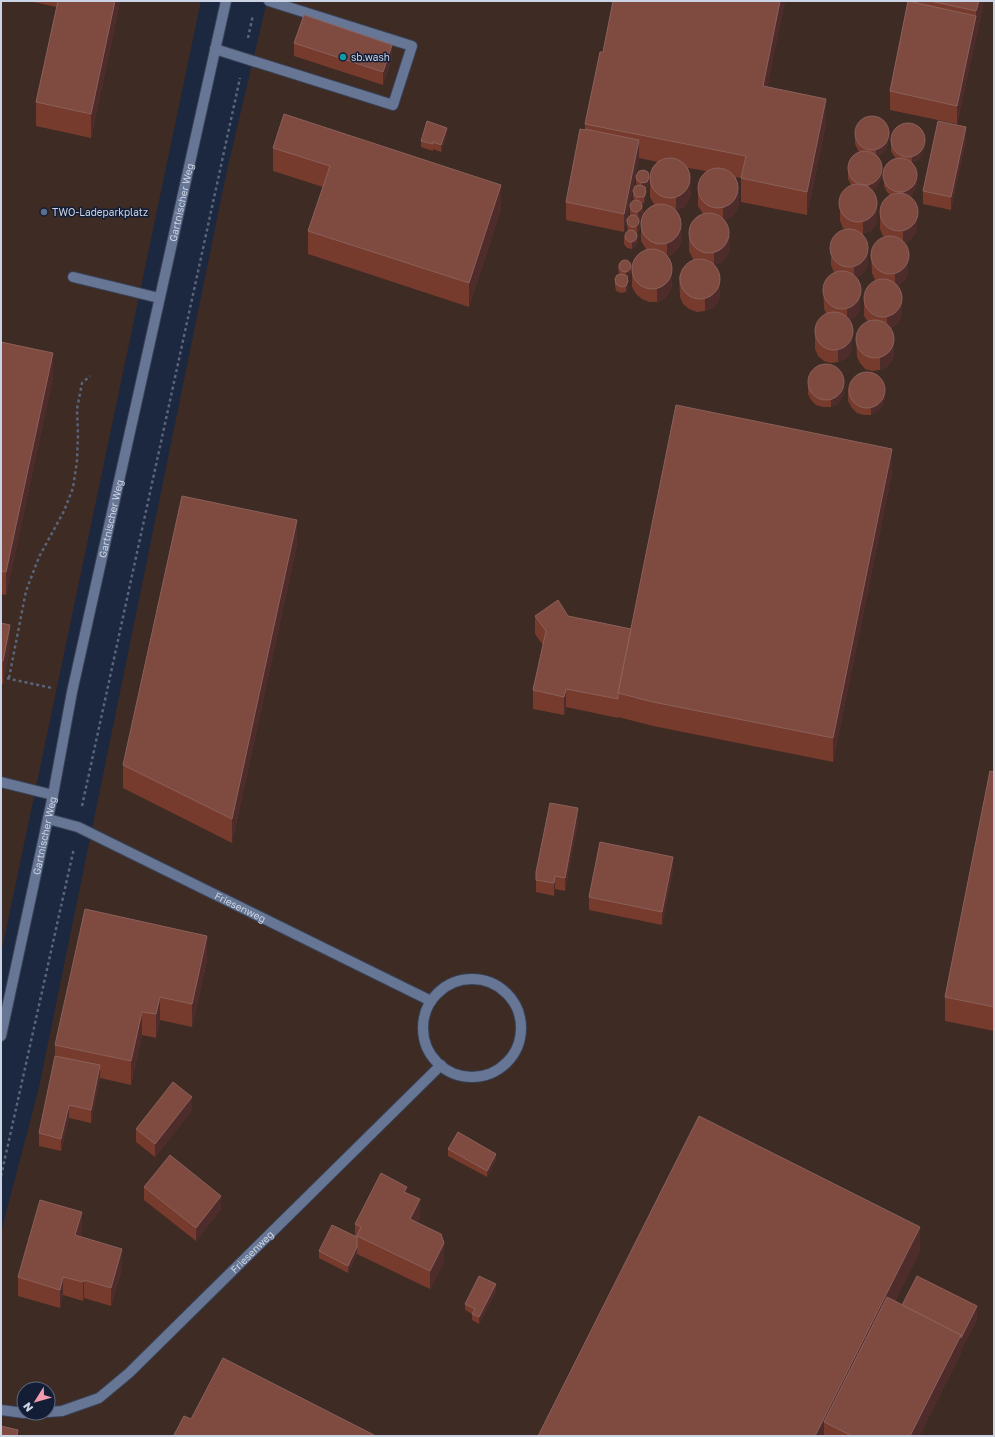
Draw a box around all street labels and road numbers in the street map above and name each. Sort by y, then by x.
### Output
street label: Gartnischer Weg [167,162,196,243]
street label: Gartnischer Weg [96,478,125,559]
street label: Gartnischer Weg [30,795,59,876]
street label: Friesenweg [213,889,268,925]
street label: Friesenweg [228,1228,276,1275]

